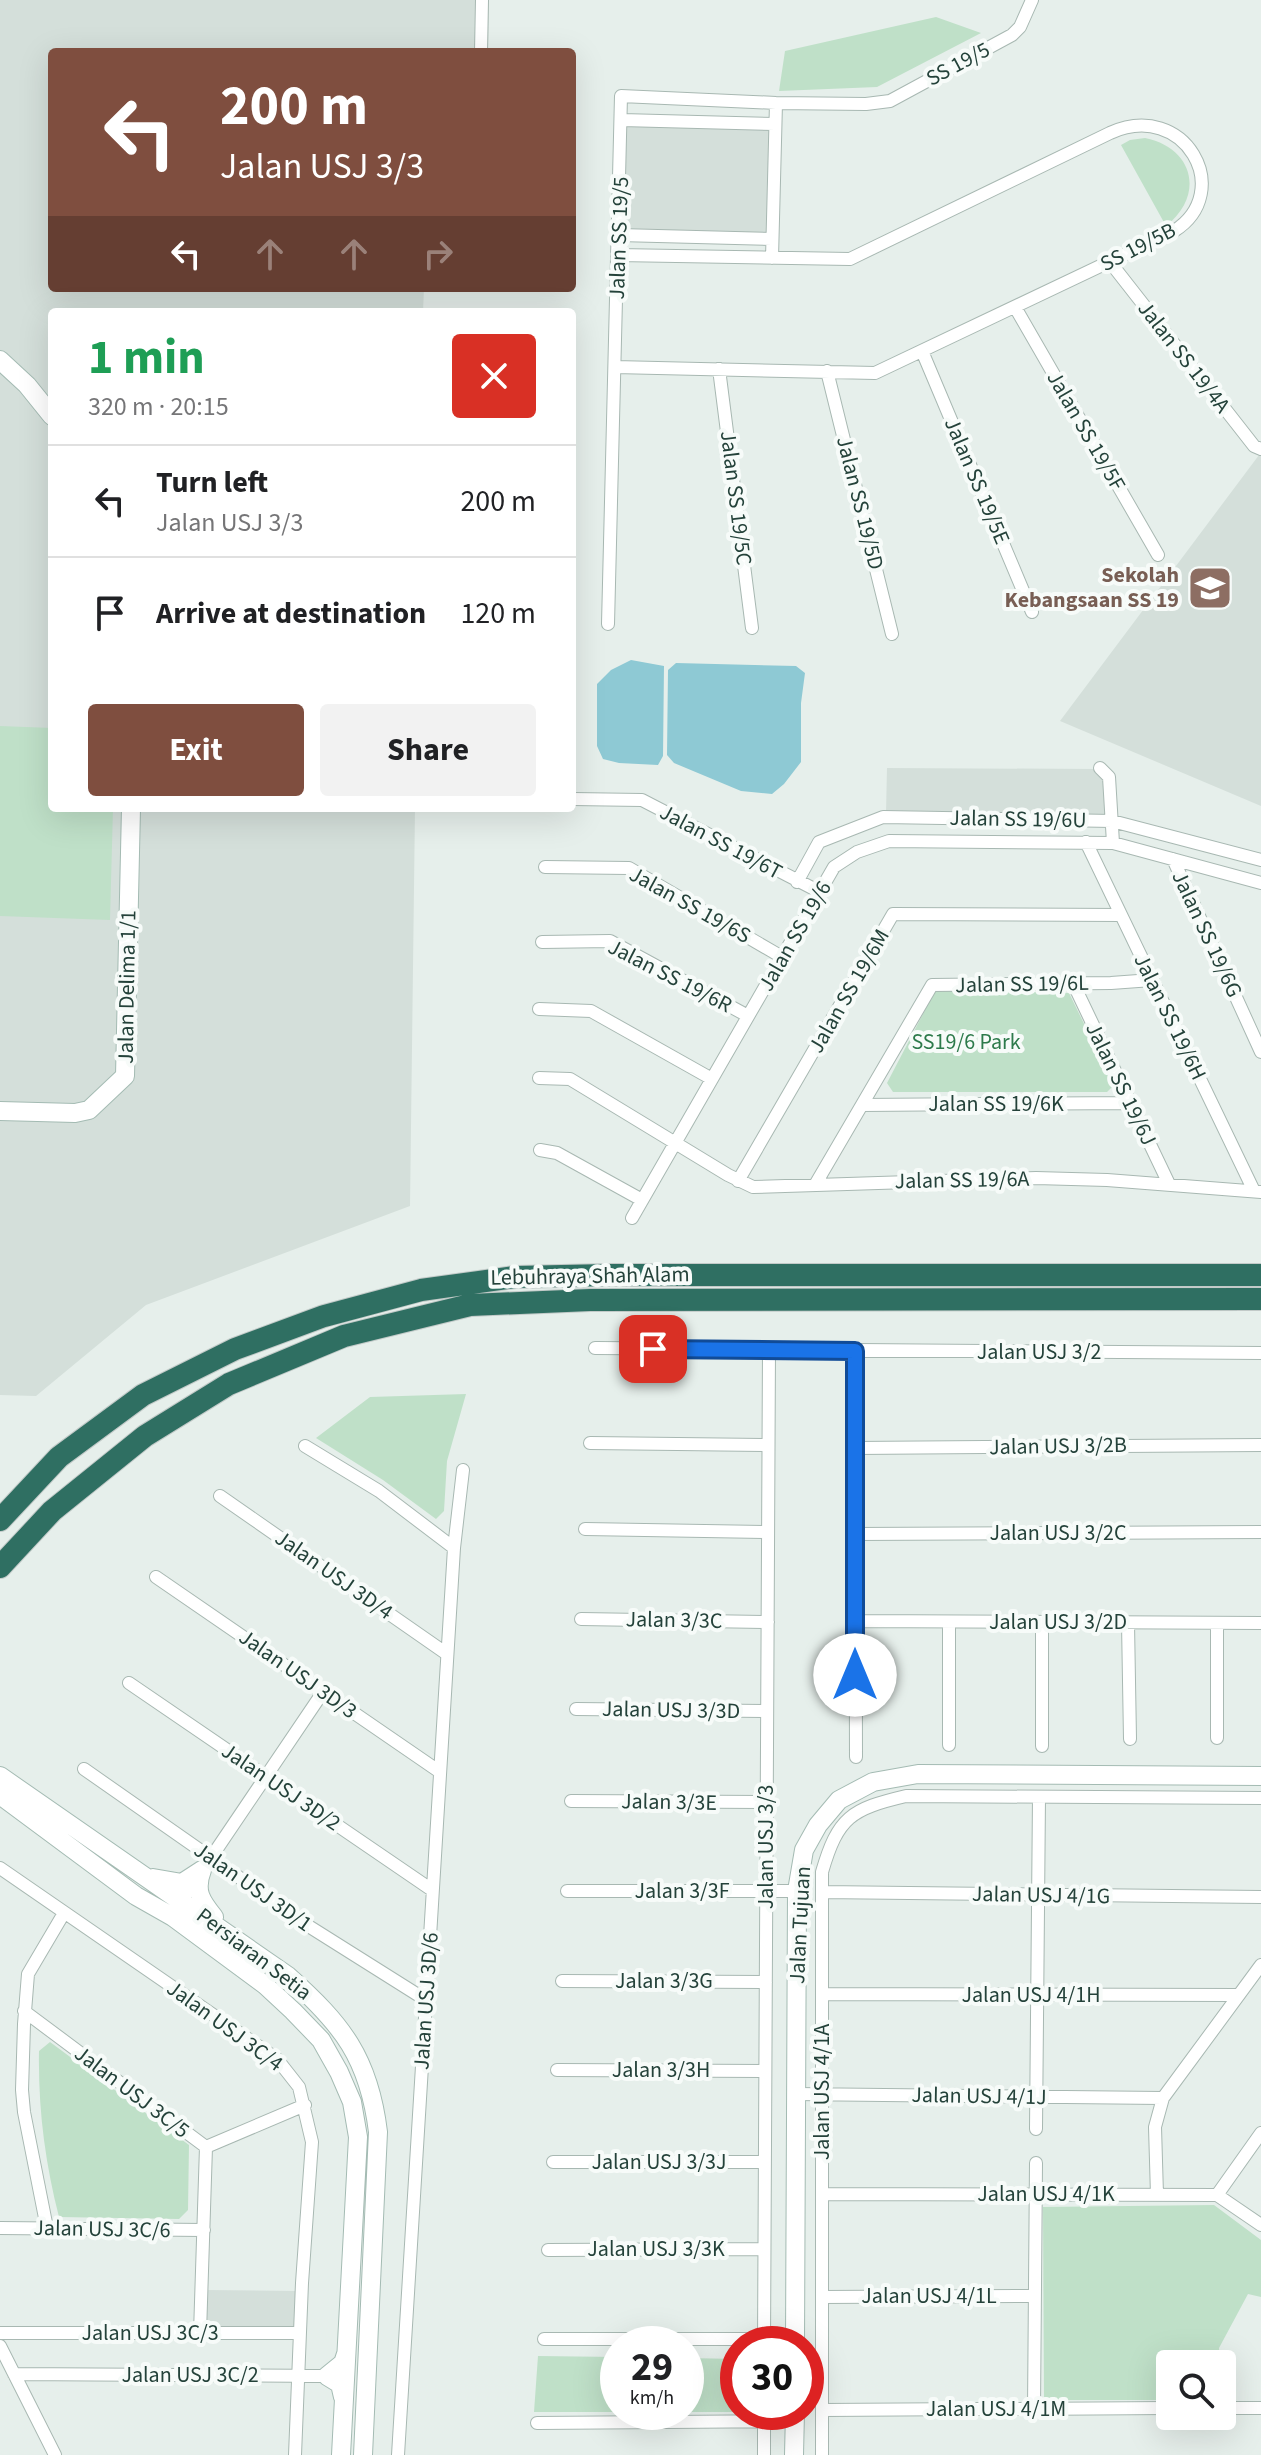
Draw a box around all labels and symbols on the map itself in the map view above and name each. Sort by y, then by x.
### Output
street label: SS 19/5 [920,34,996,94]
street label: Jalan SS 19/5 [601,176,637,300]
street label: SS 19/5B [1095,214,1181,280]
street label: Jalan SS 19/4A [1130,294,1238,420]
street label: Jalan SS 19/5F [1039,365,1133,497]
street label: Jalan SS 19/5E [936,413,1018,549]
street label: Jalan SS 19/5C [712,429,760,567]
street label: Jalan SS 19/5D [828,433,892,573]
place label: Sekolah Kebangsaan SS 19 [1005,559,1179,616]
school or university icon: Sekolah Kebangsaan SS 19 [1186,564,1234,612]
street label: Jalan SS 19/6T [654,796,788,888]
street label: Jalan SS 19/6U [949,802,1087,836]
street label: Jalan SS 19/6S [623,858,757,952]
street label: Jalan SS 19/6G [1164,865,1250,1003]
street label: Jalan SS 19/6 [750,875,840,997]
street label: Jalan Delima 1/1 [110,910,144,1064]
street label: Jalan SS 19/6M [800,923,898,1059]
street label: Jalan SS 19/6R [602,931,738,1021]
street label: Jalan SS 19/6H [1126,948,1214,1086]
street label: Jalan SS 19/6L [955,967,1089,1001]
street label: Jalan SS 19/6J [1077,1017,1165,1151]
park label: SS19/6 Park [911,1026,1021,1058]
street label: Jalan SS 19/6K [928,1088,1064,1120]
street label: Jalan SS 19/6A [894,1163,1030,1197]
street label: Lebuhraya Shah Alam [490,1258,690,1294]
pin [619,1315,687,1383]
street label: Jalan USJ 3/2 [977,1336,1101,1368]
street label: Jalan USJ 3/2B [989,1429,1127,1463]
street label: Jalan USJ 3/2C [989,1517,1127,1549]
street label: Jalan USJ 3D/4 [268,1522,400,1628]
street label: Jalan 3/3C [625,1603,723,1637]
street label: Jalan USJ 3/2D [989,1606,1127,1638]
street label: Jalan USJ 3D/3 [232,1621,364,1727]
position arrow [813,1633,897,1717]
street label: Jalan USJ 3/3D [602,1693,740,1727]
street label: Jalan USJ 3D/2 [215,1735,347,1839]
street label: Jalan 3/3E [621,1785,717,1819]
street label: Jalan USJ 3/3 [750,1785,782,1909]
street label: Jalan USJ 3D/1 [187,1834,319,1940]
street label: Jalan Tujuan [781,1865,819,1985]
street label: Jalan 3/3F [634,1875,730,1907]
street label: Jalan USJ 4/1G [972,1878,1110,1912]
street label: Persiaran Setia [190,1900,318,2008]
street label: Jalan USJ 3D/6 [405,1931,447,2071]
street label: Jalan 3/3G [615,1965,713,1997]
street label: Jalan USJ 3C/4 [160,1973,290,2079]
street label: Jalan USJ 4/1H [961,1979,1101,2011]
street label: Jalan USJ 4/1A [806,2024,838,2160]
street label: Jalan USJ 3C/5 [68,2038,196,2146]
street label: Jalan 3/3H [612,2054,710,2086]
street label: Jalan USJ 4/1J [911,2079,1047,2113]
street label: Jalan USJ 3/3J [591,2146,727,2178]
street label: Jalan USJ 4/1K [977,2178,1115,2210]
street label: Jalan USJ 3C/6 [33,2212,171,2246]
street label: Jalan USJ 3/3K [587,2233,725,2265]
street label: Jalan USJ 4/1L [861,2280,997,2312]
street label: Jalan USJ 3C/3 [81,2317,219,2349]
speed limit sign: 30 [720,2326,824,2430]
street label: Jalan USJ 3C/2 [121,2359,259,2391]
street label: Jalan USJ 4/1M [926,2393,1066,2425]

